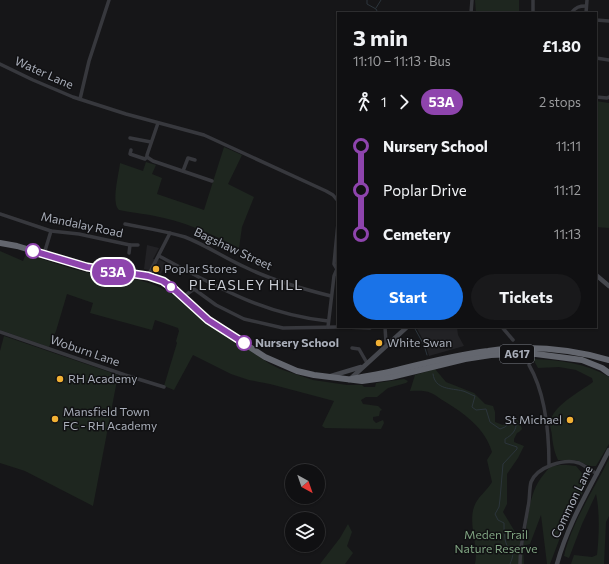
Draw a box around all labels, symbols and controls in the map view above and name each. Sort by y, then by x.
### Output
text: 3 min [353,24,408,51]
text: £1.80 [542,37,581,55]
street label: Water Lane [13,53,76,91]
text: 11:10 – 11:13 · Bus [353,53,451,69]
icon: walk [353,91,375,113]
icon: forward [393,91,415,113]
text: 53A [429,93,455,110]
text: 1 [381,94,387,110]
text: 2 stops [539,94,581,110]
text: Nursery School [383,137,488,155]
text: 11:11 [556,138,581,154]
text: Poplar Drive [383,181,467,199]
text: 11:12 [554,182,581,198]
street label: Mandalay Road [40,208,125,240]
street label: Bagshaw Street [192,224,275,272]
text: Cemetery [383,225,451,243]
text: 11:13 [554,226,581,242]
unlabelled marker [25,243,41,259]
line badge: 53A [90,259,136,285]
place label: Poplar Stores [164,261,237,275]
text: 53A [100,263,126,280]
marker: Poplar Stores [151,264,161,274]
button: Start [353,274,463,320]
button: Tickets [471,274,581,320]
district label: PLEASLEY HILL [189,276,303,293]
unlabelled marker [165,281,177,293]
street label: Woburn Lane [49,332,122,369]
marker: Nursery School [236,335,252,351]
place label: Nursery School [255,335,339,349]
place label: White Swan [387,335,452,349]
marker: White Swan [374,338,384,348]
road number: A617 [500,345,534,363]
place label: RH Academy [68,371,137,385]
marker: RH Academy [55,374,65,384]
place label: Mansfield Town FC - RH Academy [63,404,157,432]
place label: St Michael [505,412,562,426]
marker: Mansfield Town FC - RH Academy [50,414,60,424]
marker: St Michael [565,415,575,425]
street label: Common Lane [547,463,595,540]
north arrow [285,464,325,504]
map controls [285,464,325,552]
button: layers [285,512,325,552]
park label: Meden Trail Nature Reserve [455,527,538,555]

